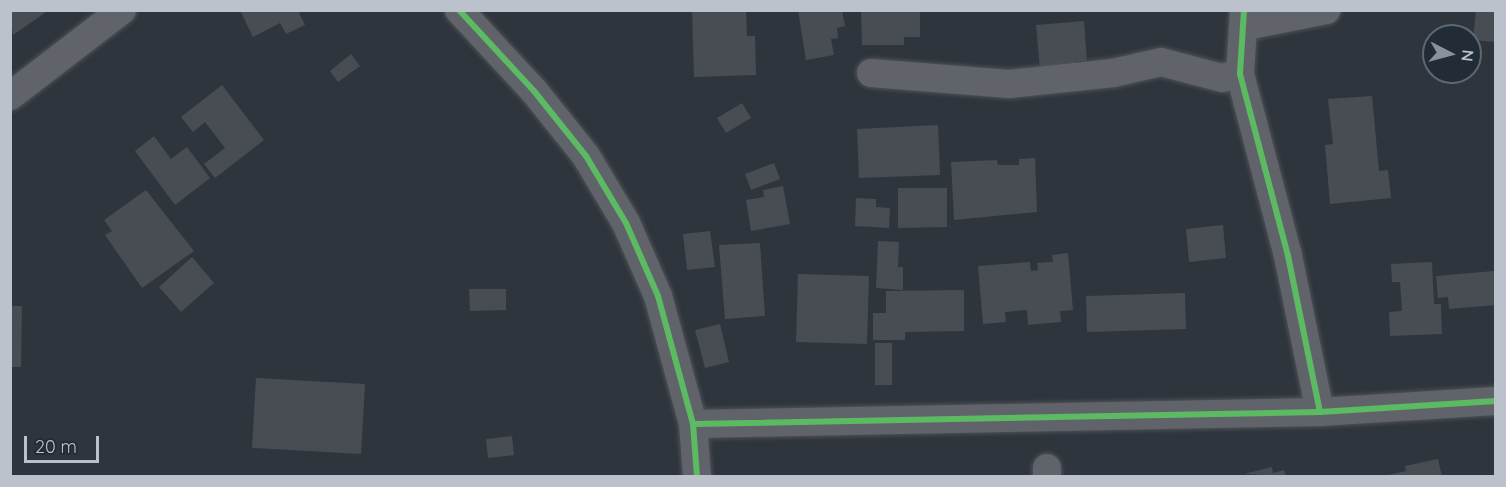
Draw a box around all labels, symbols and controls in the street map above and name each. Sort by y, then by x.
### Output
north arrow [1422,24,1482,84]
text: N [1457,49,1478,63]
scale bar [27,424,102,462]
text: 20 m [35,435,77,458]

